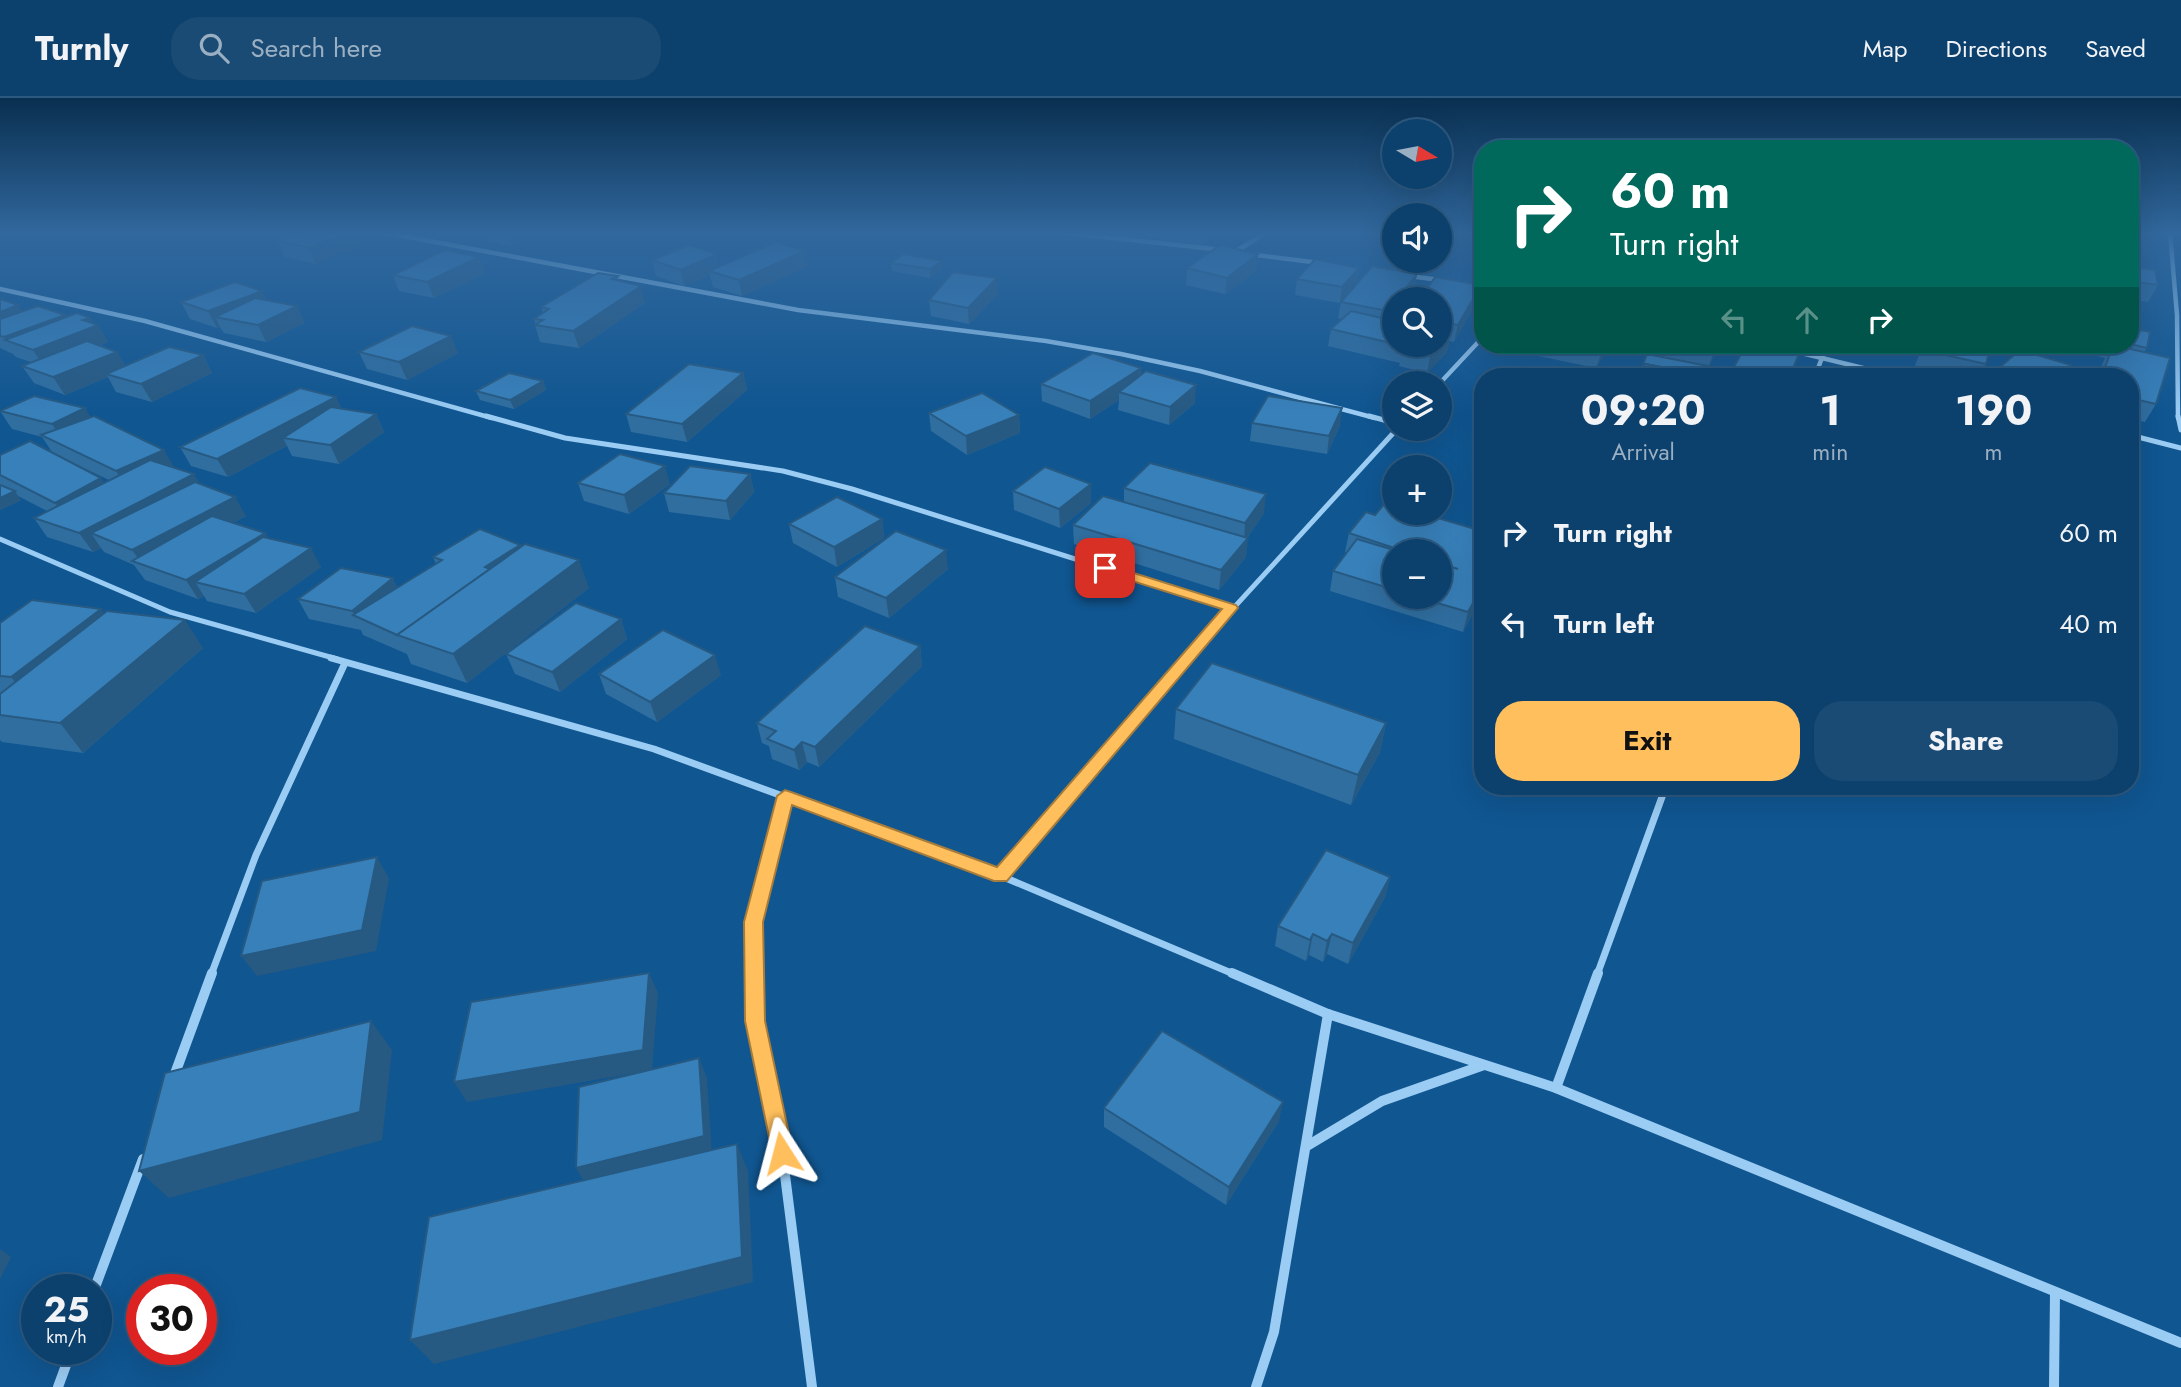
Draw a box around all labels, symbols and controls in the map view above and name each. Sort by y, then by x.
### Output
search box [171,17,661,80]
text: Turnly [35,25,129,72]
icon: search [195,29,233,67]
text: Search here [251,29,382,67]
text: Map [1863,31,1908,66]
text: Directions [1946,31,2047,66]
text: Saved [2085,31,2146,66]
north arrow [1382,119,1452,189]
map controls [1382,119,1452,609]
text: 60 m [1610,156,1730,226]
icon: right [1495,168,1586,259]
button: sound [1382,203,1452,273]
text: Turn right [1610,221,1739,267]
button: search [1382,287,1452,357]
icon: left [1715,301,1753,339]
icon: ahead [1788,301,1826,339]
icon: right [1861,301,1899,339]
button: layers [1382,371,1452,441]
text: 09:20 [1581,380,1706,441]
text: 1 [1820,380,1841,441]
text: 190 [1955,380,2032,441]
text: Arrival [1611,435,1675,469]
text: min [1812,435,1848,469]
text: m [1985,435,2003,469]
button: + [1382,455,1452,525]
icon: right [1495,514,1533,552]
text: Turn right [1554,514,1672,552]
text: 60 m [2059,514,2118,552]
pin [1075,538,1135,598]
button: − [1382,539,1452,609]
icon: arrive [1086,549,1124,587]
icon: left [1495,605,1533,643]
text: Turn left [1554,605,1654,643]
text: 40 m [2059,605,2118,643]
button: Exit [1495,701,1800,781]
button: Share [1814,701,2118,781]
position arrow [745,1116,819,1190]
speed limit sign: 30 [126,1274,217,1365]
text: 25 [44,1285,89,1335]
text: km/h [46,1324,87,1350]

